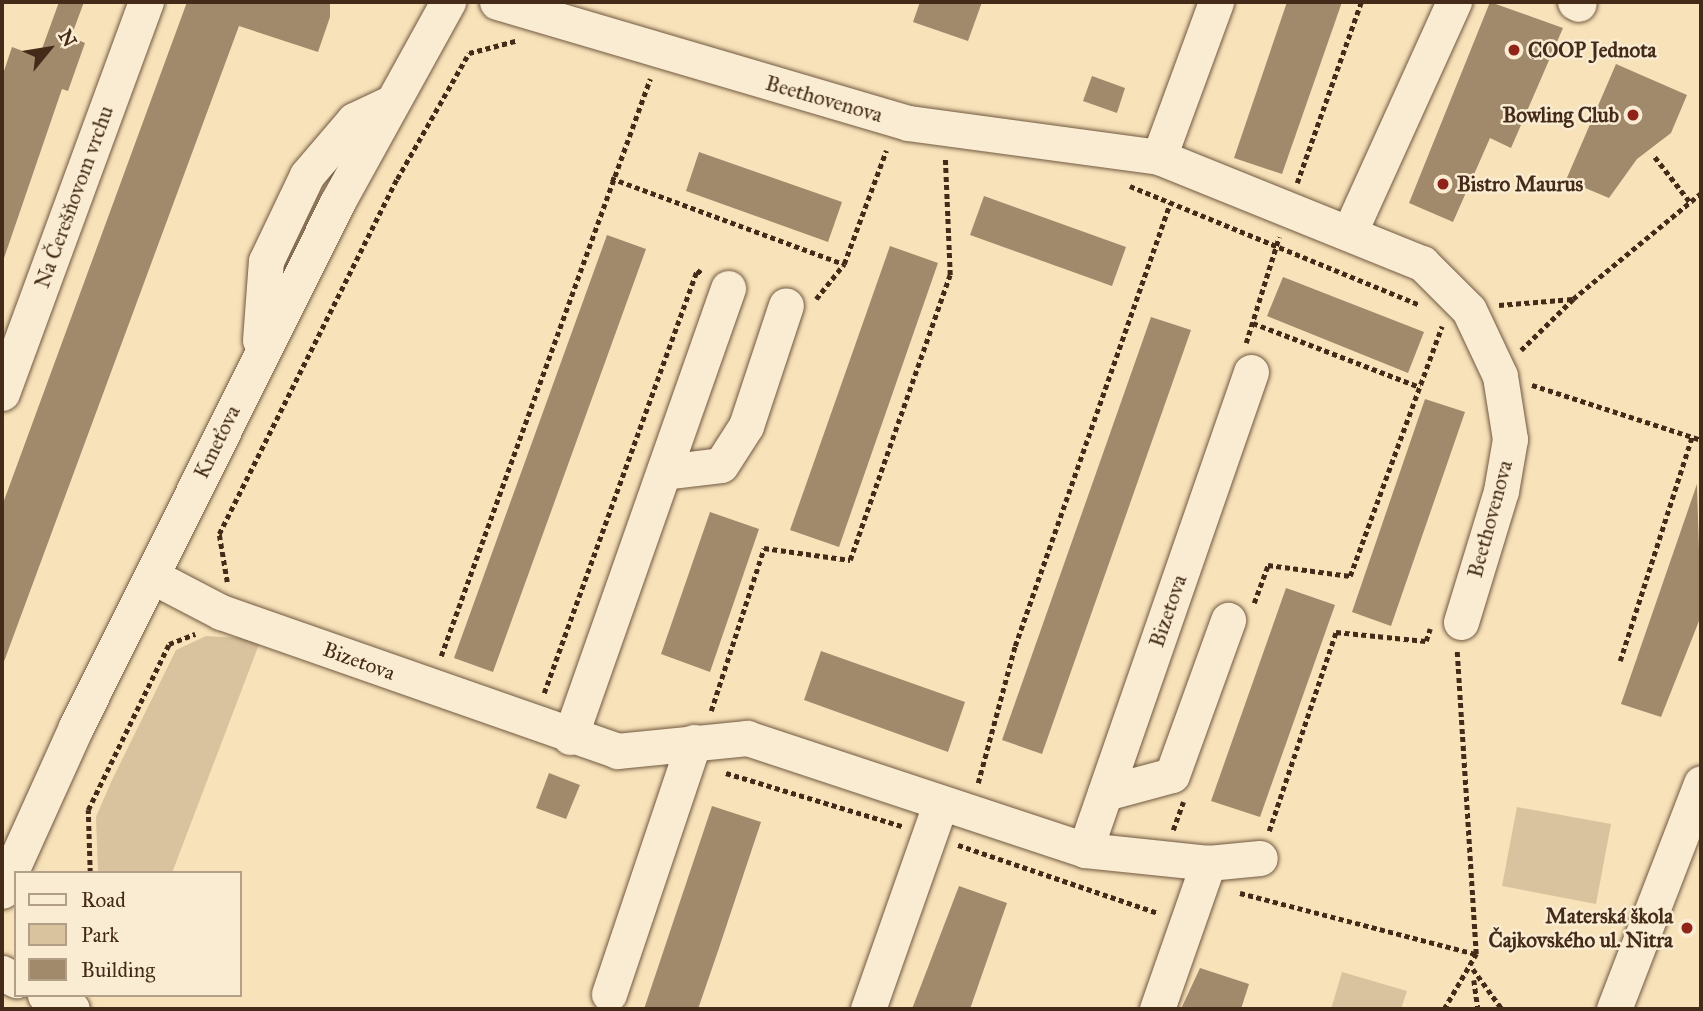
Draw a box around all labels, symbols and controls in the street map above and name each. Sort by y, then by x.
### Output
north arrow [14,14,84,84]
text: N [54,26,82,51]
place label: COOP Jednota [1528,37,1656,63]
marker: COOP Jednota [1506,42,1522,58]
street label: Beethovenova [763,70,885,128]
street label: Na Čerešňovom vrchu [29,102,119,292]
place label: Bowling Club [1502,102,1619,128]
marker: Bowling Club [1625,107,1641,123]
place label: Bistro Maurus [1457,171,1583,197]
marker: Bistro Maurus [1435,176,1451,192]
street label: Kmeťova [189,401,245,483]
street label: Beethovenova [1462,458,1518,580]
street label: Bizetova [1144,571,1192,651]
street label: Bizetova [319,636,399,686]
legend [14,871,242,997]
text: Road [81,887,126,913]
place label: Materská škola Čajkovského ul. Nitra [1488,903,1673,953]
marker: Materská škola Čajkovského ul. Nitra [1679,920,1695,936]
text: Park [81,922,119,948]
text: Building [81,957,155,983]

